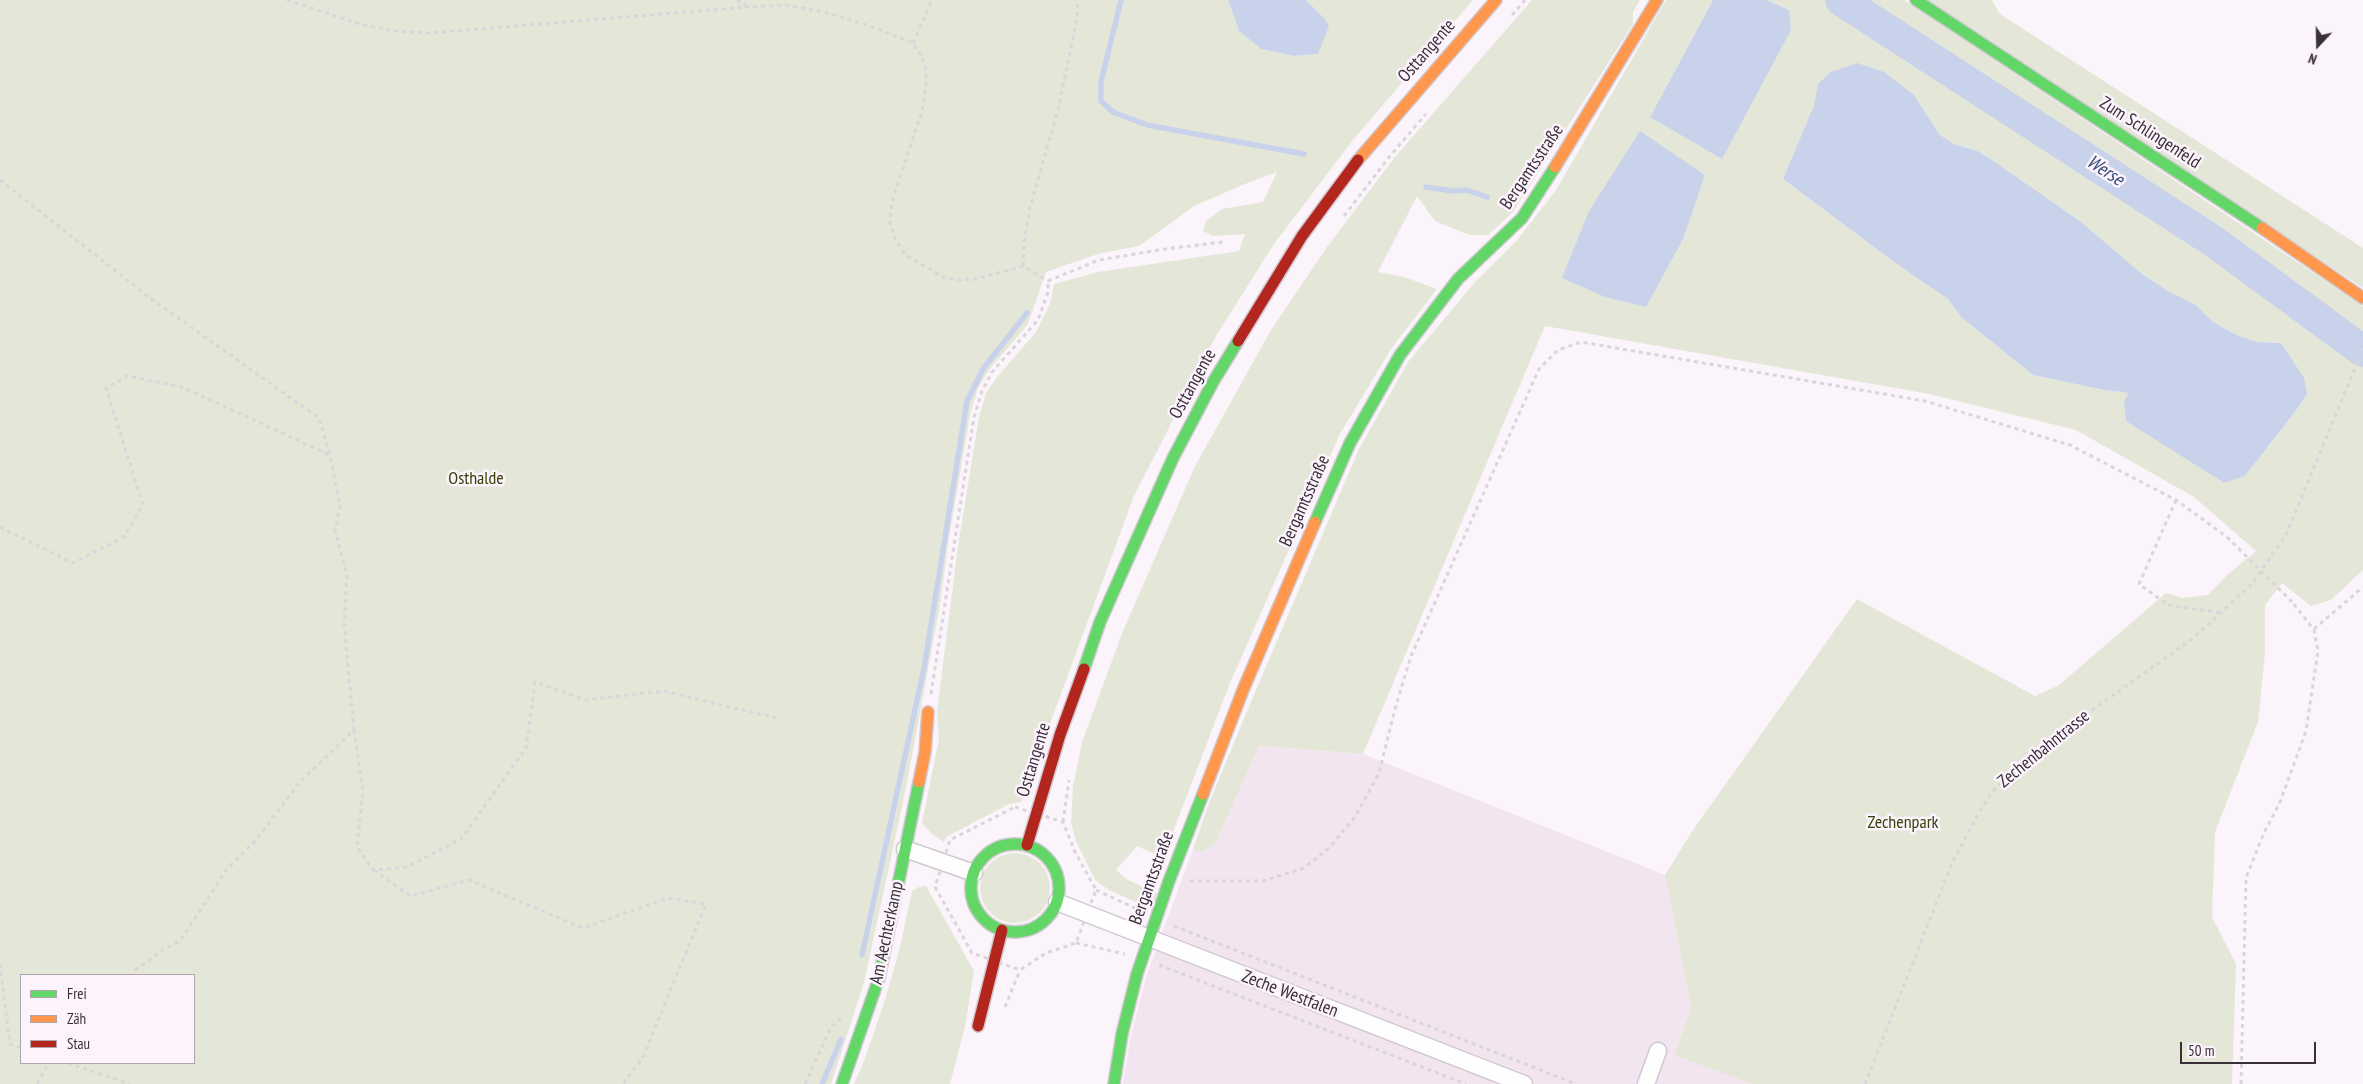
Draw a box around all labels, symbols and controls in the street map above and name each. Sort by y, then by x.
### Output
street label: Osttangente [1394,15,1460,87]
north arrow [2293,20,2343,70]
text: N [2306,49,2319,69]
street label: Zum Schlingenfeld [2095,92,2205,174]
street label: Bergamtsstraße [1496,120,1568,214]
water label: Werse [2082,151,2128,191]
street label: Osttangente [1165,345,1221,423]
street label: Bergamtsstraße [1275,452,1335,550]
park label: Osthalde [448,468,504,490]
street label: Zechenbahntrasse [1994,705,2094,793]
street label: Osttangente [1013,720,1055,800]
park label: Zechenpark [1867,812,1939,834]
street label: Bergamtsstraße [1125,828,1179,928]
street label: Am Aechterkamp [866,879,908,987]
street label: Zeche Westfalen [1239,966,1341,1022]
legend [20,974,195,1064]
text: Frei [67,984,87,1003]
text: Zäh [67,1009,86,1028]
scale bar [2183,1032,2319,1064]
text: Stau [67,1034,90,1053]
text: 50 m [2188,1041,2214,1060]

